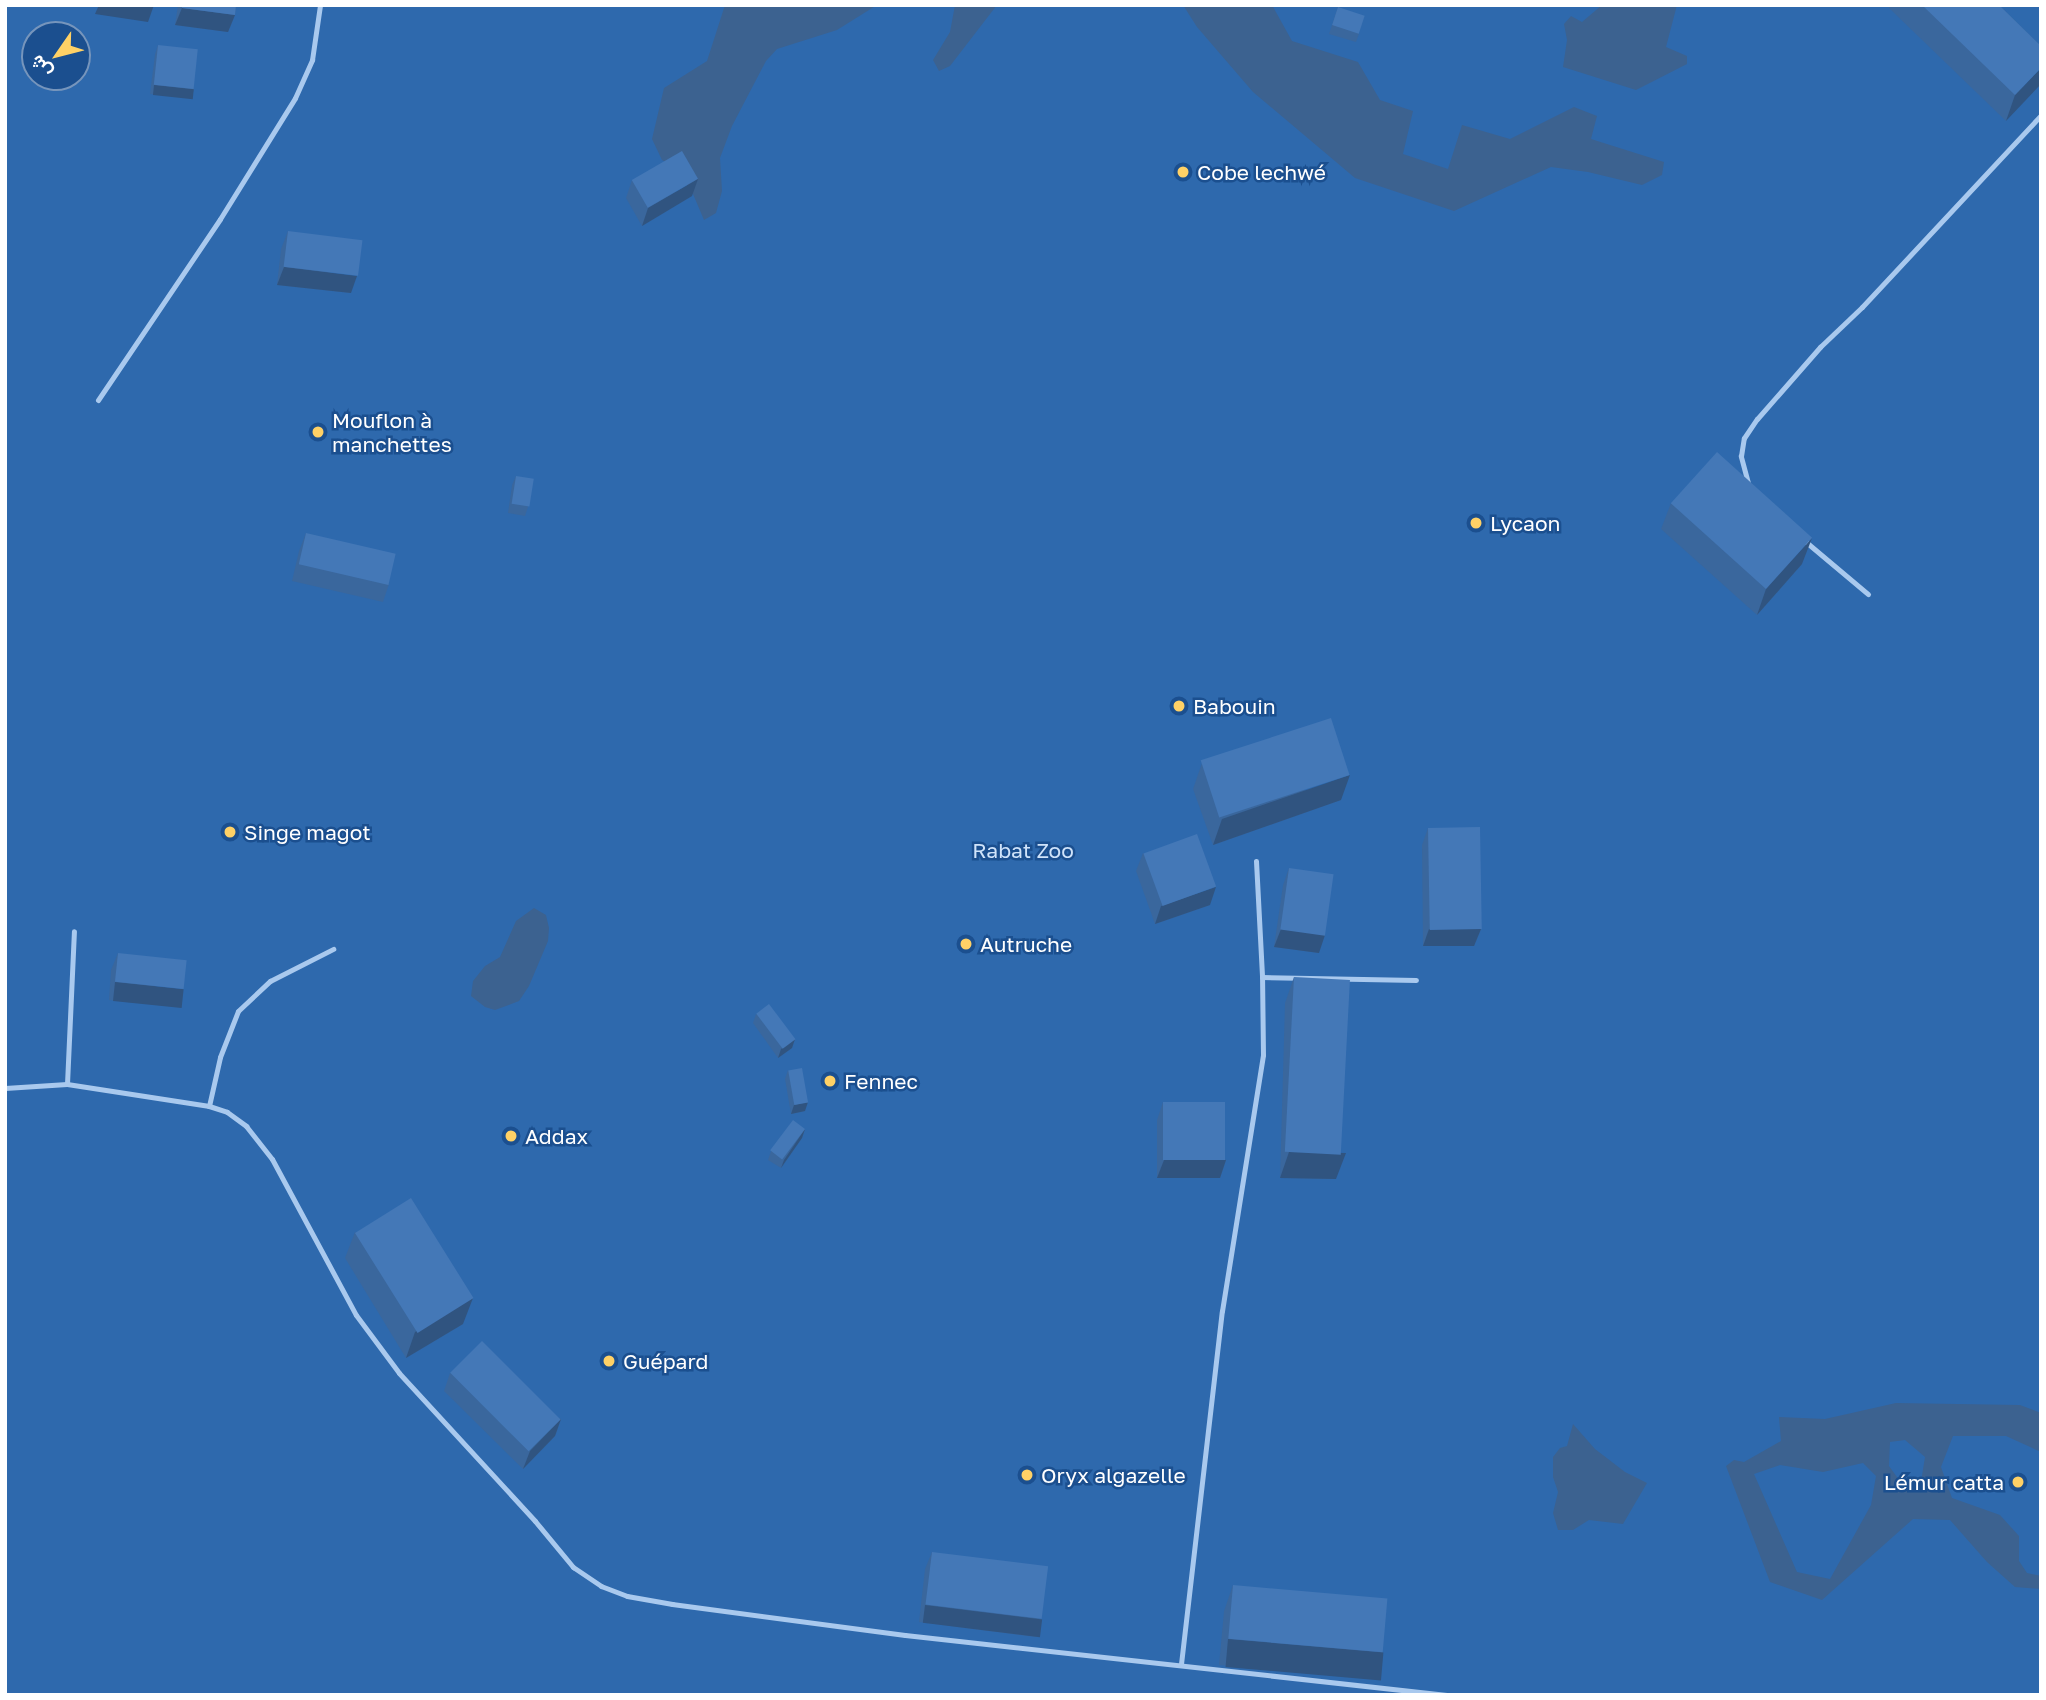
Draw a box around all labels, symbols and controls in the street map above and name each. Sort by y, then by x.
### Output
north arrow [21,21,91,91]
text: ش [24,51,56,83]
place label: Cobe lechwé [1197,159,1326,185]
marker: Cobe lechwé [1175,164,1191,180]
place label: Mouflon à manchettes [332,407,452,457]
marker: Mouflon à manchettes [310,424,326,440]
place label: Lycaon [1490,510,1560,536]
marker: Lycaon [1468,515,1484,531]
place label: Babouin [1193,693,1276,719]
marker: Babouin [1171,698,1187,714]
place label: Singe magot [244,819,371,845]
marker: Singe magot [222,824,238,840]
park label: Rabat Zoo [972,837,1074,863]
place label: Autruche [980,931,1072,957]
marker: Autruche [958,936,974,952]
place label: Fennec [844,1068,918,1094]
marker: Fennec [822,1073,838,1089]
place label: Addax [525,1123,588,1149]
marker: Addax [503,1128,519,1144]
place label: Guépard [623,1348,708,1374]
marker: Guépard [601,1353,617,1369]
place label: Oryx algazelle [1041,1462,1186,1488]
marker: Oryx algazelle [1019,1467,1035,1483]
place label: Lémur catta [1884,1469,2004,1495]
marker: Lémur catta [2010,1474,2026,1490]

